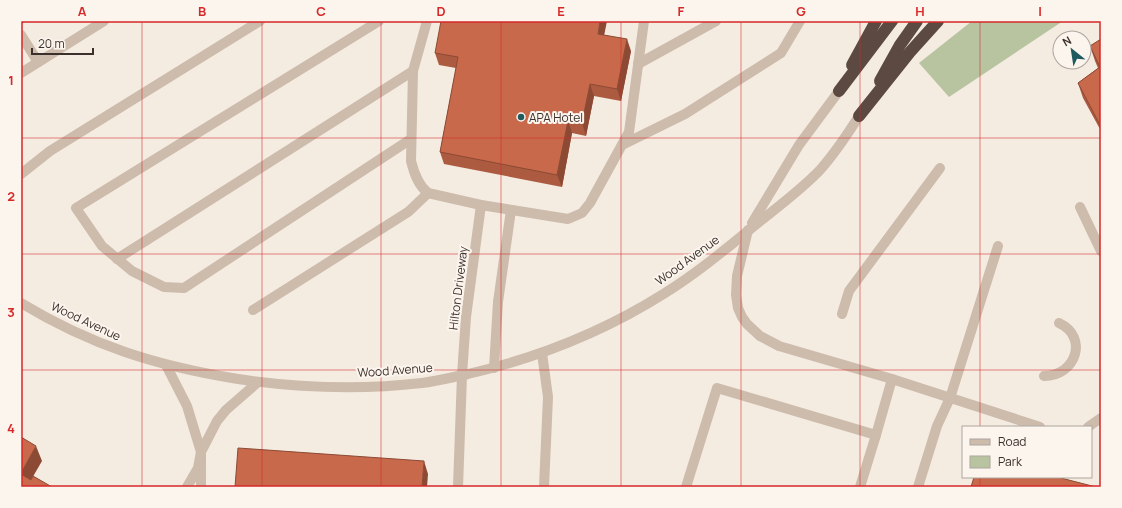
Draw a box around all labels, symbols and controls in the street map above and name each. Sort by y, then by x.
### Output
text: A [78,2,87,20]
text: B [198,2,206,20]
text: C [316,2,326,20]
text: D [436,2,446,20]
text: E [557,2,565,20]
text: F [678,2,685,20]
text: G [796,2,806,20]
text: H [915,2,925,20]
text: I [1038,2,1042,20]
scale bar [32,30,93,56]
north arrow [1052,30,1092,70]
text: N [1060,32,1074,49]
text: 20 m [38,35,65,52]
text: 1 [8,71,14,89]
place label: APA Hotel [529,109,583,126]
marker: APA Hotel [516,112,526,122]
text: 2 [7,187,15,205]
street label: Wood Avenue [652,231,722,289]
street label: Hilton Driveway [444,244,472,331]
street label: Wood Avenue [48,297,124,345]
text: 3 [7,303,15,321]
street label: Wood Avenue [357,359,433,381]
text: 4 [7,419,15,437]
legend [962,426,1092,478]
text: Road [998,433,1026,450]
text: Park [998,453,1023,470]

